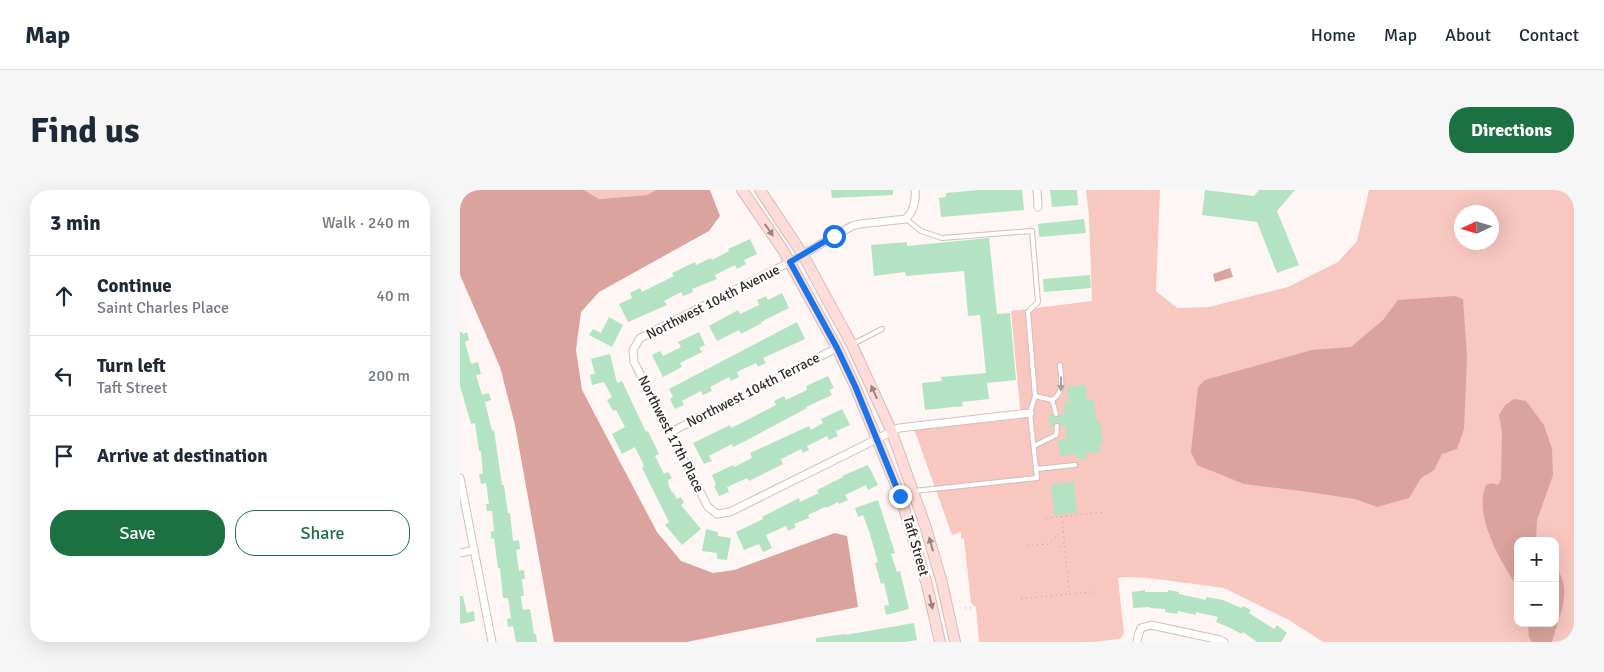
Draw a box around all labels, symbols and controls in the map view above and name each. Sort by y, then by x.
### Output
text: Map [25,20,70,50]
text: Home [1311,24,1356,46]
text: Map [1384,24,1417,46]
text: About [1445,24,1491,46]
text: Contact [1519,24,1579,46]
button: Directions [1449,107,1574,153]
text: Find us [30,109,140,152]
north arrow [1454,205,1499,250]
text: 3 min [50,210,101,236]
text: Walk · 240 m [322,213,410,233]
one-way arrow [764,223,774,237]
route start [823,225,846,248]
street label: Northwest 104th Avenue [643,261,783,343]
text: Continue [97,274,172,298]
icon: ahead [50,282,78,310]
text: 40 m [376,286,410,306]
text: Saint Charles Place [97,298,229,318]
street label: Northwest 104th Terrace [683,349,823,431]
text: Turn left [97,354,166,378]
icon: left [50,362,78,390]
text: 200 m [368,366,410,386]
street label: Northwest 17th Place [634,373,708,495]
one-way arrow [1056,377,1064,393]
text: Taft Street [97,378,167,398]
one-way arrow [870,385,878,399]
icon: arrive [50,442,78,470]
text: Arrive at destination [97,444,268,468]
route end [889,485,912,508]
button: Save [50,510,225,556]
button: Share [235,510,410,556]
street label: Taft Street [899,514,933,578]
one-way arrow [926,536,934,551]
map controls [1514,537,1559,627]
button: + [1514,537,1559,582]
button: − [1514,582,1559,627]
one-way arrow [927,594,935,610]

